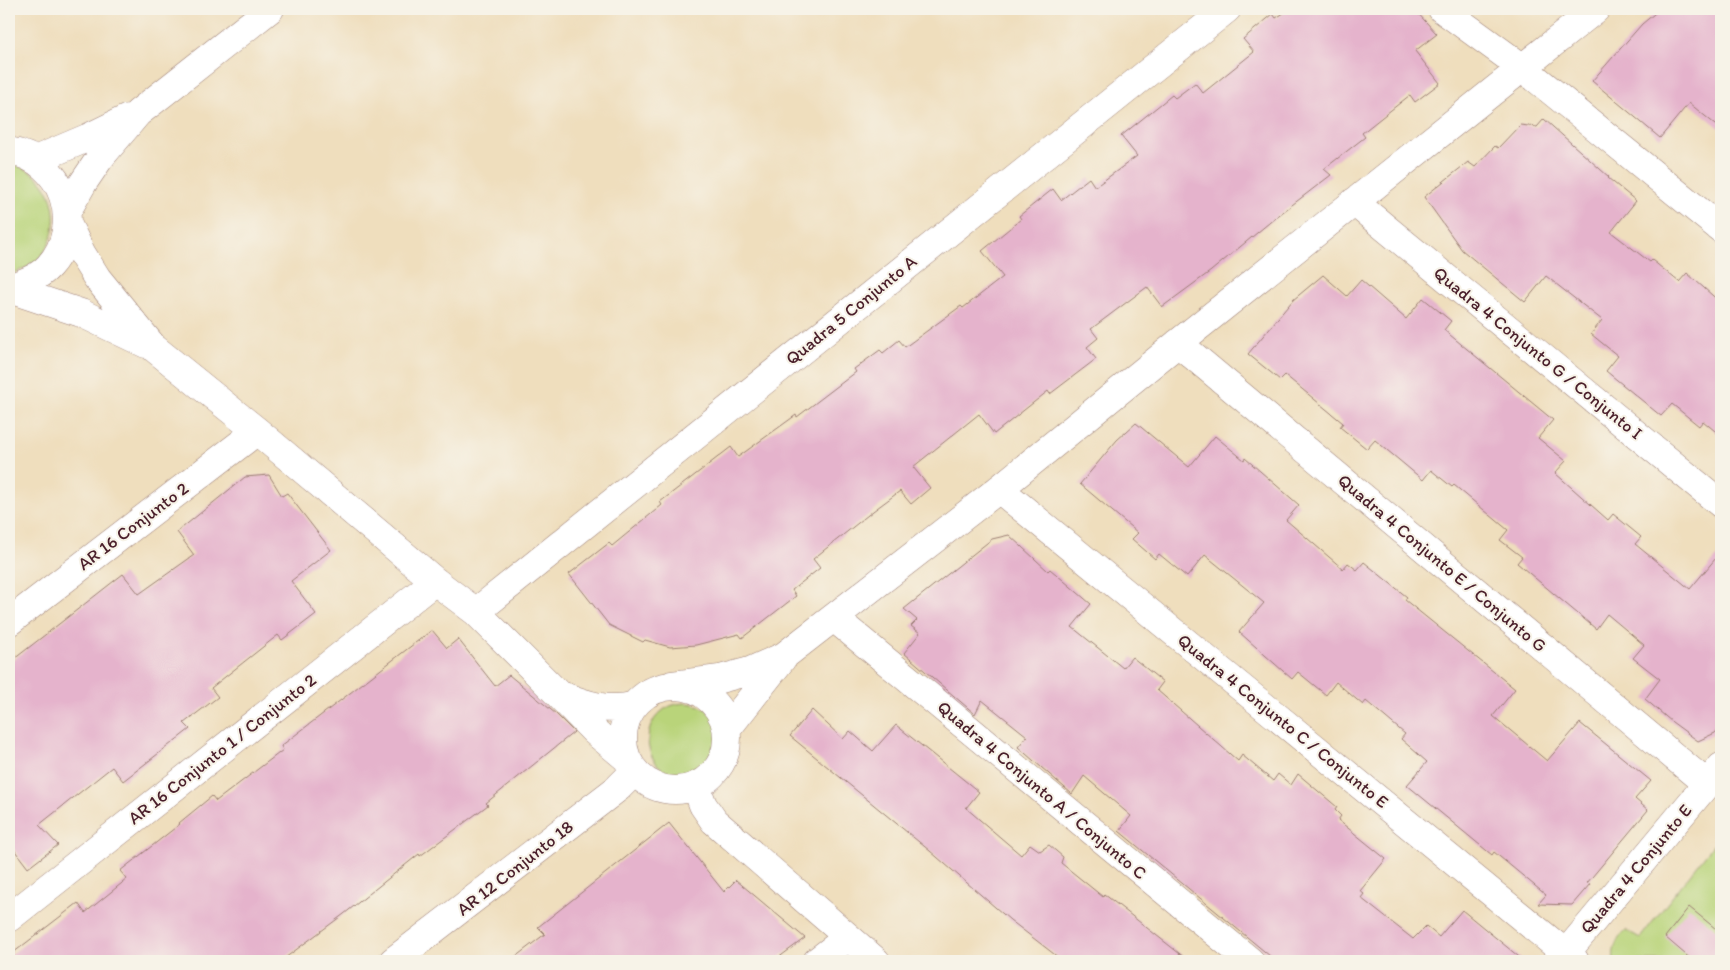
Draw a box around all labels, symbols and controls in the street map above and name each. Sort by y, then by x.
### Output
street label: Quadra 5 Conjunto A [781,250,921,370]
street label: Quadra 4 Conjunto G / Conjunto I [1429,262,1647,444]
street label: Quadra 4 Conjunto E / Conjunto G [1333,469,1551,657]
street label: AR 16 Conjunto 2 [73,477,193,575]
street label: Quadra 4 Conjunto C / Conjunto E [1173,629,1393,813]
street label: AR 16 Conjunto 1 / Conjunto 2 [124,668,321,829]
street label: Quadra 4 Conjunto A / Conjunto C [933,696,1151,884]
street label: Quadra 4 Conjunto E [1575,800,1697,938]
street label: AR 12 Conjunto 18 [452,816,578,920]

